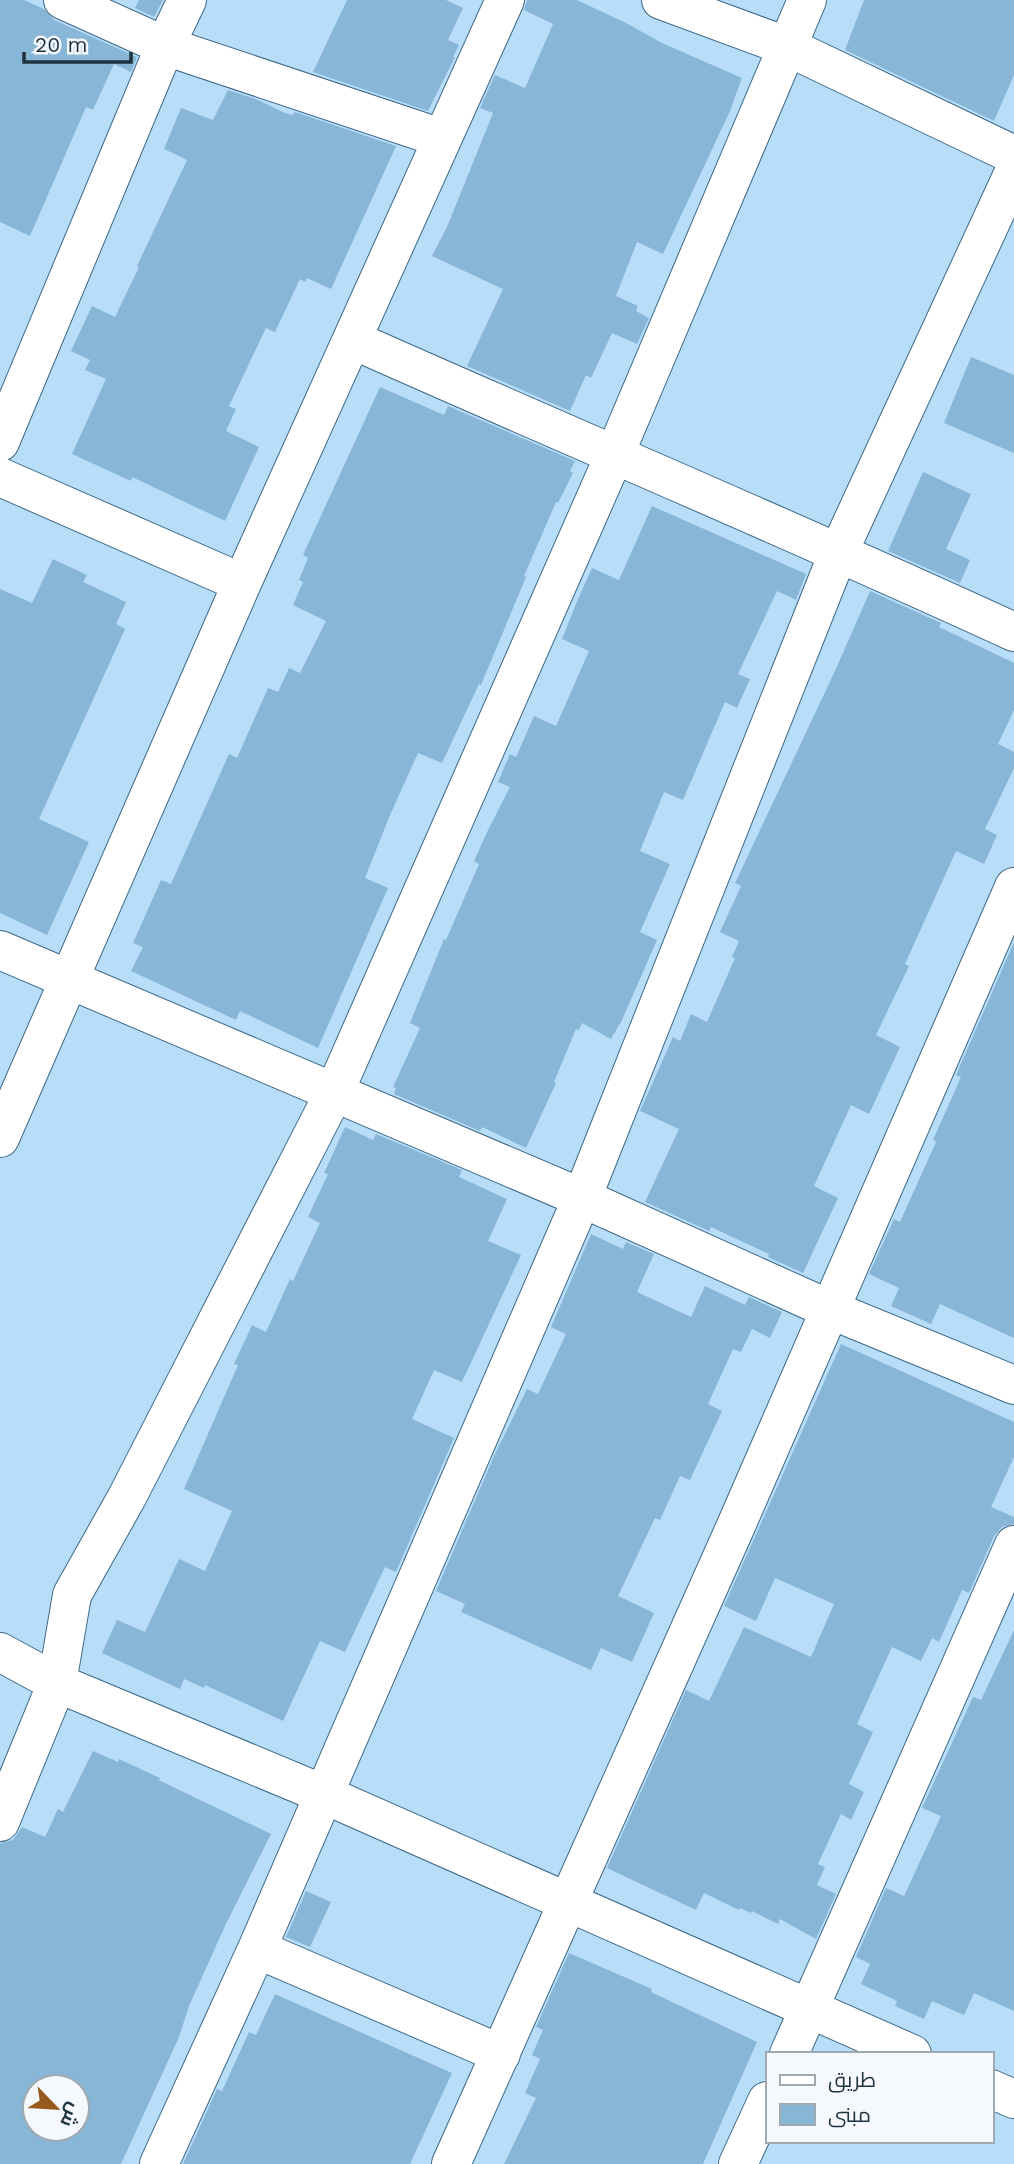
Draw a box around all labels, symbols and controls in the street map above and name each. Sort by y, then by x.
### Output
scale bar [24,21,131,65]
text: 20 m [35,32,87,57]
legend [766,2052,993,2143]
text: طريق [828,2067,876,2093]
north arrow [21,2073,91,2143]
text: ش [55,2099,87,2131]
text: مبنى [828,2102,871,2128]

